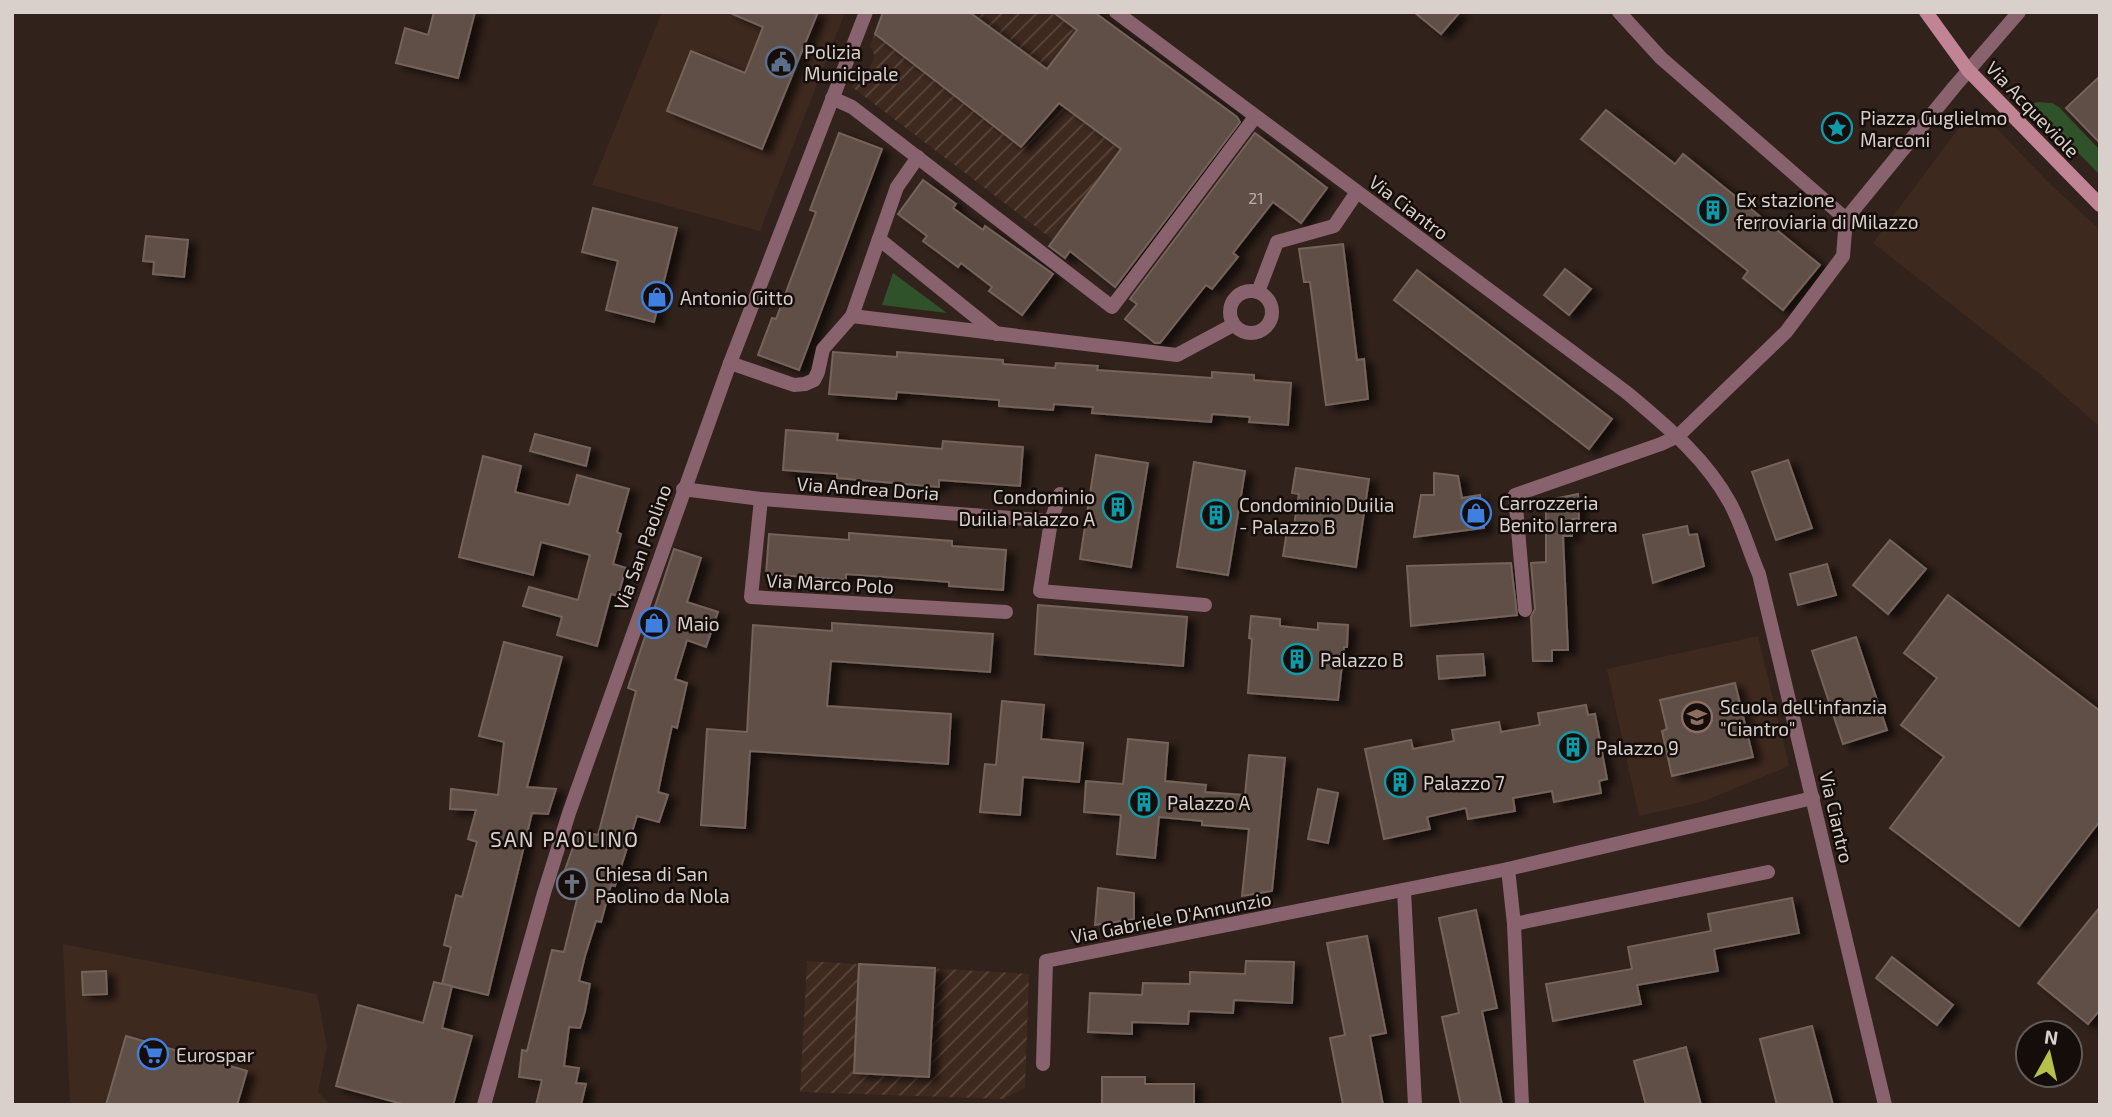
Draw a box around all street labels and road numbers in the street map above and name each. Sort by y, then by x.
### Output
street label: Via Acqueviole [1981,56,2085,162]
street label: Via Ciantro [1365,170,1453,244]
street label: Via Andrea Doria [796,472,940,504]
street label: Via San Paolino [609,481,675,613]
street label: Via Marco Polo [766,568,894,598]
street label: Via Ciantro [1815,769,1859,865]
street label: Via Gabriele D'Annunzio [1069,886,1273,948]

